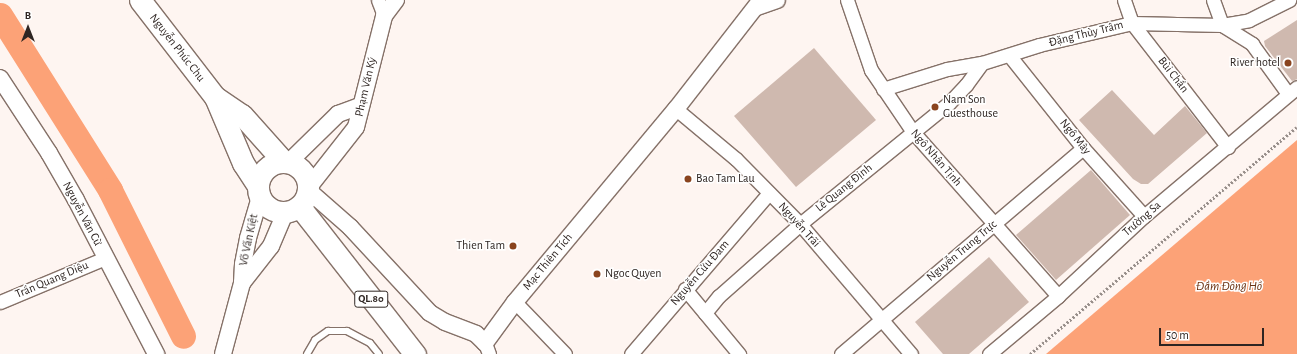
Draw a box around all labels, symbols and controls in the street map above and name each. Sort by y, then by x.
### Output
north arrow [8,8,48,48]
text: B [25,10,31,21]
street label: Nguyễn Phúc Chu [146,11,208,85]
street label: Đặng Thùy Trâm [1047,18,1125,50]
street label: Bùi Chấn [1155,54,1191,96]
street label: Phạm Văn Ký [352,56,380,118]
place label: River hotel [1230,56,1280,70]
marker: River hotel [1283,58,1293,68]
place label: Nam Son Guesthouse [943,93,998,121]
marker: Nam Son Guesthouse [930,102,940,112]
street label: Ngô Mây [1056,116,1094,158]
street label: Ngô Nhân Tịnh [907,127,965,189]
street label: Lê Quang Định [813,161,875,215]
place label: Bao Tam Lau [696,172,755,186]
marker: Bao Tam Lau [683,174,693,184]
street label: Nguyễn Văn Cừ [59,179,105,249]
street label: Trường Sa [1120,198,1164,240]
street label: Nguyễn Trãi [775,199,823,251]
street label: Võ Văn Kiệt [236,213,262,267]
street label: Nguyễn Trung Trực [924,217,1000,285]
street label: Mạc Thiên Tích [520,231,576,293]
street label: Nguyễn Cửu Đam [668,237,732,309]
place label: Thien Tam [456,239,505,253]
marker: Thien Tam [508,241,518,251]
street label: Trần Quang Diệu [13,258,91,302]
place label: Ngoc Quyen [605,267,662,281]
marker: Ngoc Quyen [592,269,602,279]
water label: Đầm Đông Hồ [1196,279,1262,295]
road number: QL.80 [354,290,388,308]
scale bar [1161,320,1266,346]
text: 50 m [1166,329,1189,341]

